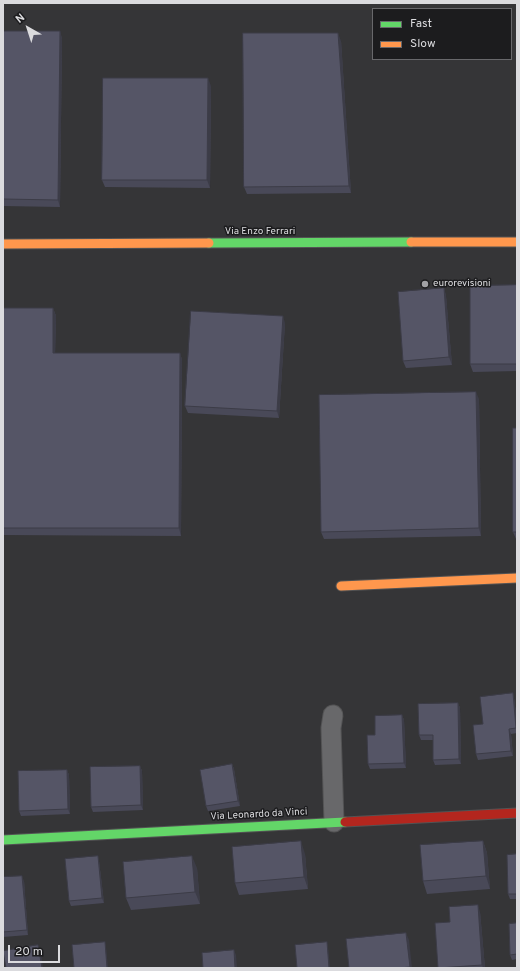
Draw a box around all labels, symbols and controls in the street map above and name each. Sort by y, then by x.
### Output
north arrow [8,8,48,48]
legend [372,8,512,60]
text: N [13,11,28,27]
text: Fast [410,16,432,32]
text: Slow [410,36,436,52]
street label: Via Enzo Ferrari [225,226,295,238]
place label: eurorevisioni [433,278,491,290]
marker: eurorevisioni [420,279,430,289]
street label: Via Leonardo da Vinci [210,806,308,824]
scale bar [10,937,62,963]
text: 20 m [15,944,43,960]

